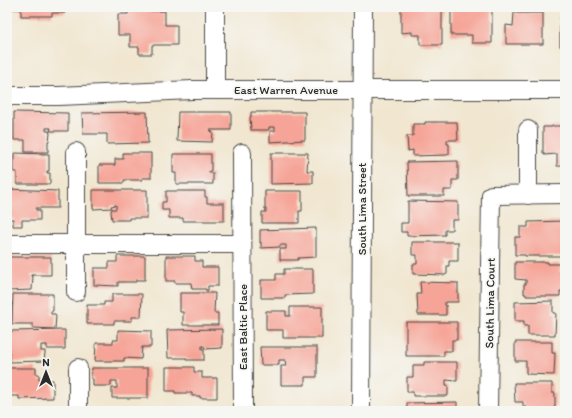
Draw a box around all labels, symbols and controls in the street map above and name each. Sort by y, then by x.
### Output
street label: East Warren Avenue [234,83,338,97]
street label: South Lima Street [355,162,369,255]
street label: South Lima Court [482,257,498,348]
street label: East Baltic Place [236,284,250,370]
north arrow [26,352,66,392]
text: N [42,356,50,369]

